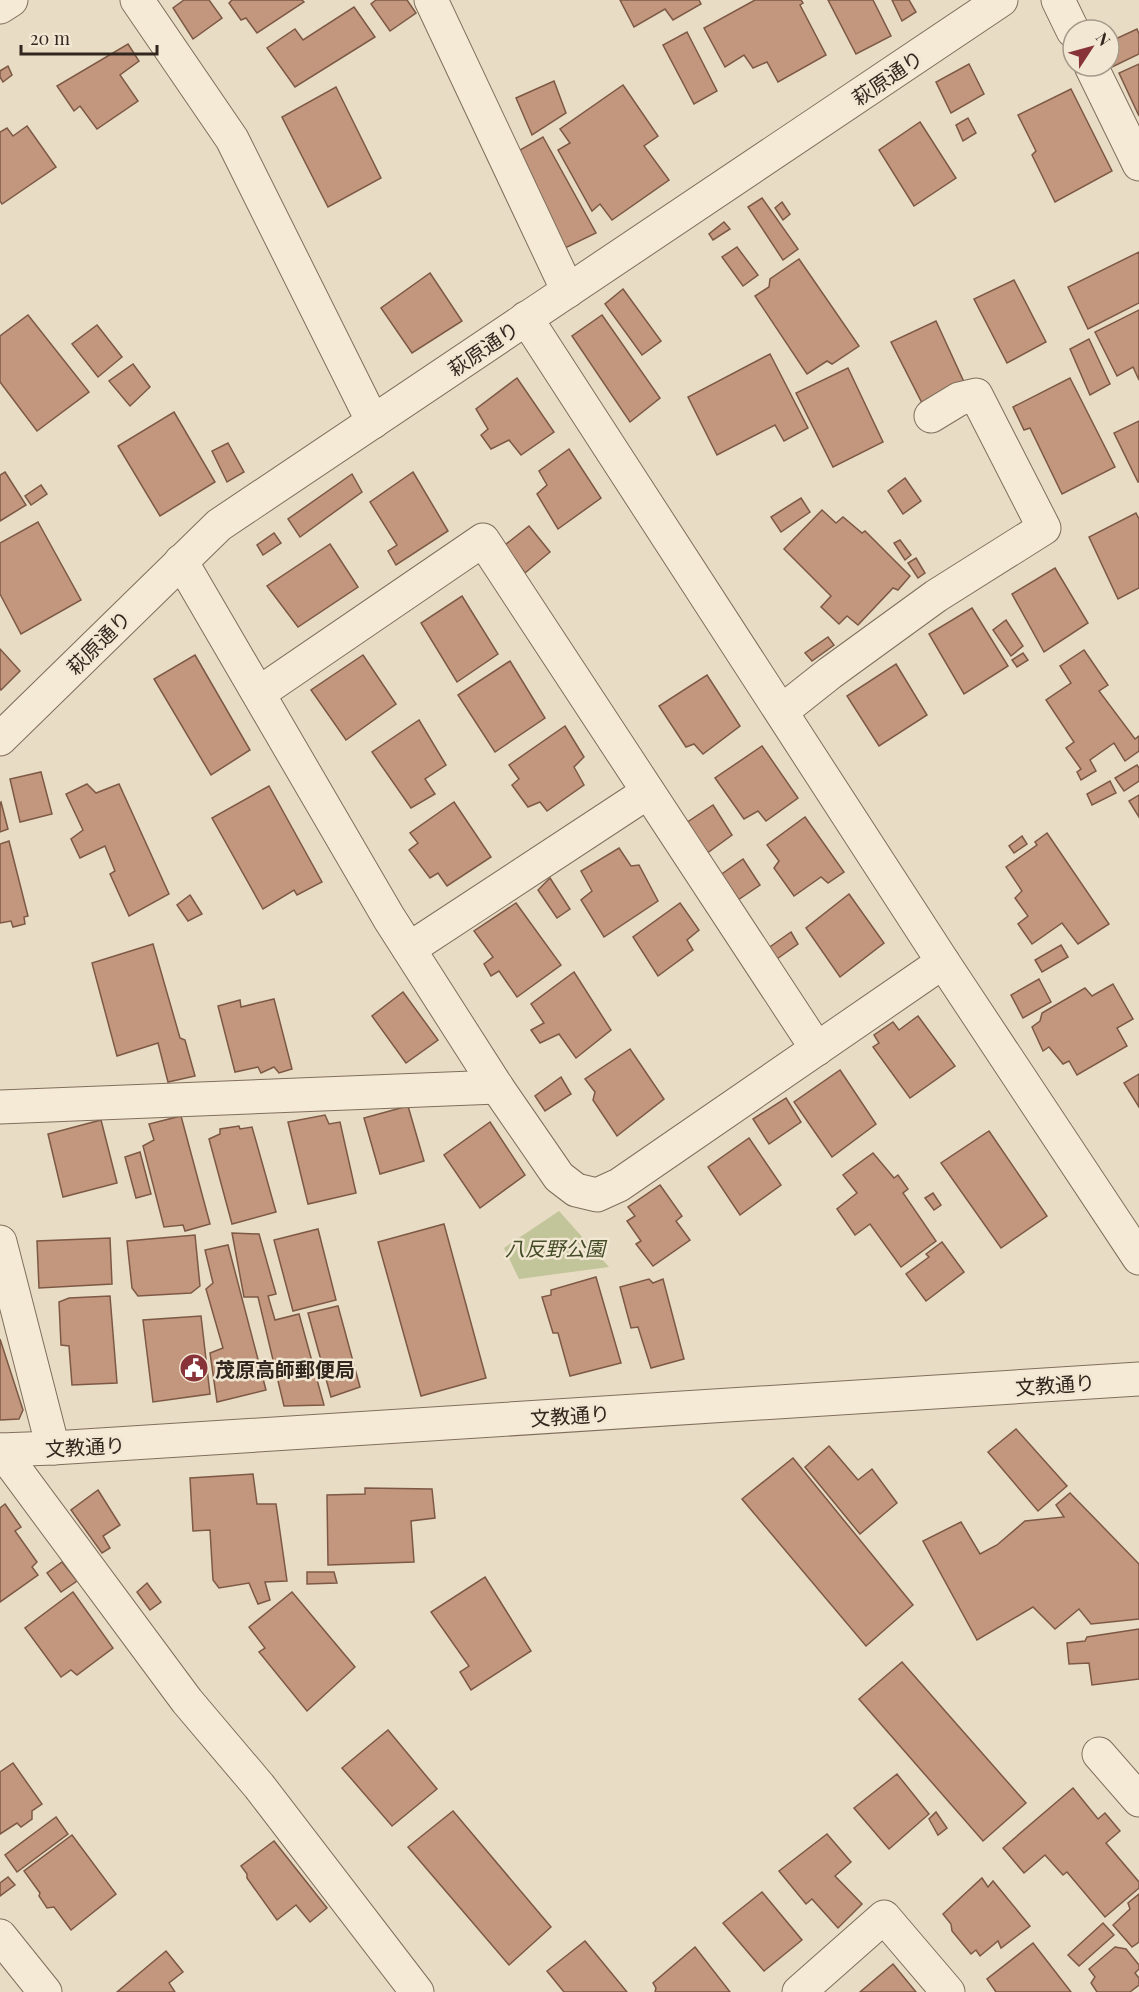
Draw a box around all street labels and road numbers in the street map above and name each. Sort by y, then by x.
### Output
street label: 萩原通り [846,43,928,111]
street label: 萩原通り [442,314,524,382]
street label: 萩原通り [60,604,136,680]
street label: 文教通り [1014,1368,1096,1400]
street label: 文教通り [529,1399,611,1431]
street label: 文教通り [44,1430,126,1462]

